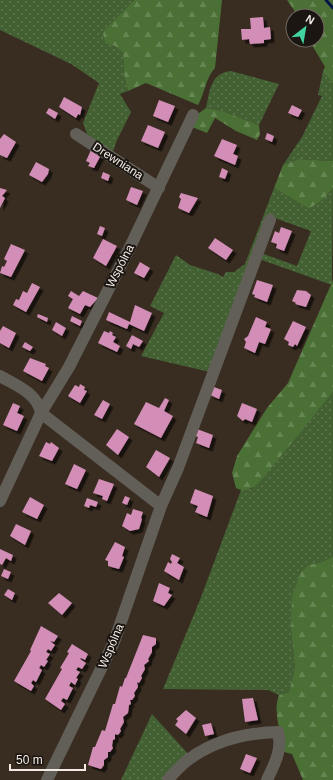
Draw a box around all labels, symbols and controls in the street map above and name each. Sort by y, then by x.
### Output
north arrow [285,8,325,48]
text: N [304,12,317,27]
street label: Drewniana [90,140,146,183]
street label: Wspólna [103,242,137,290]
street label: Wspólna [95,621,127,670]
scale bar [10,746,85,772]
text: 50 m [16,753,43,767]

